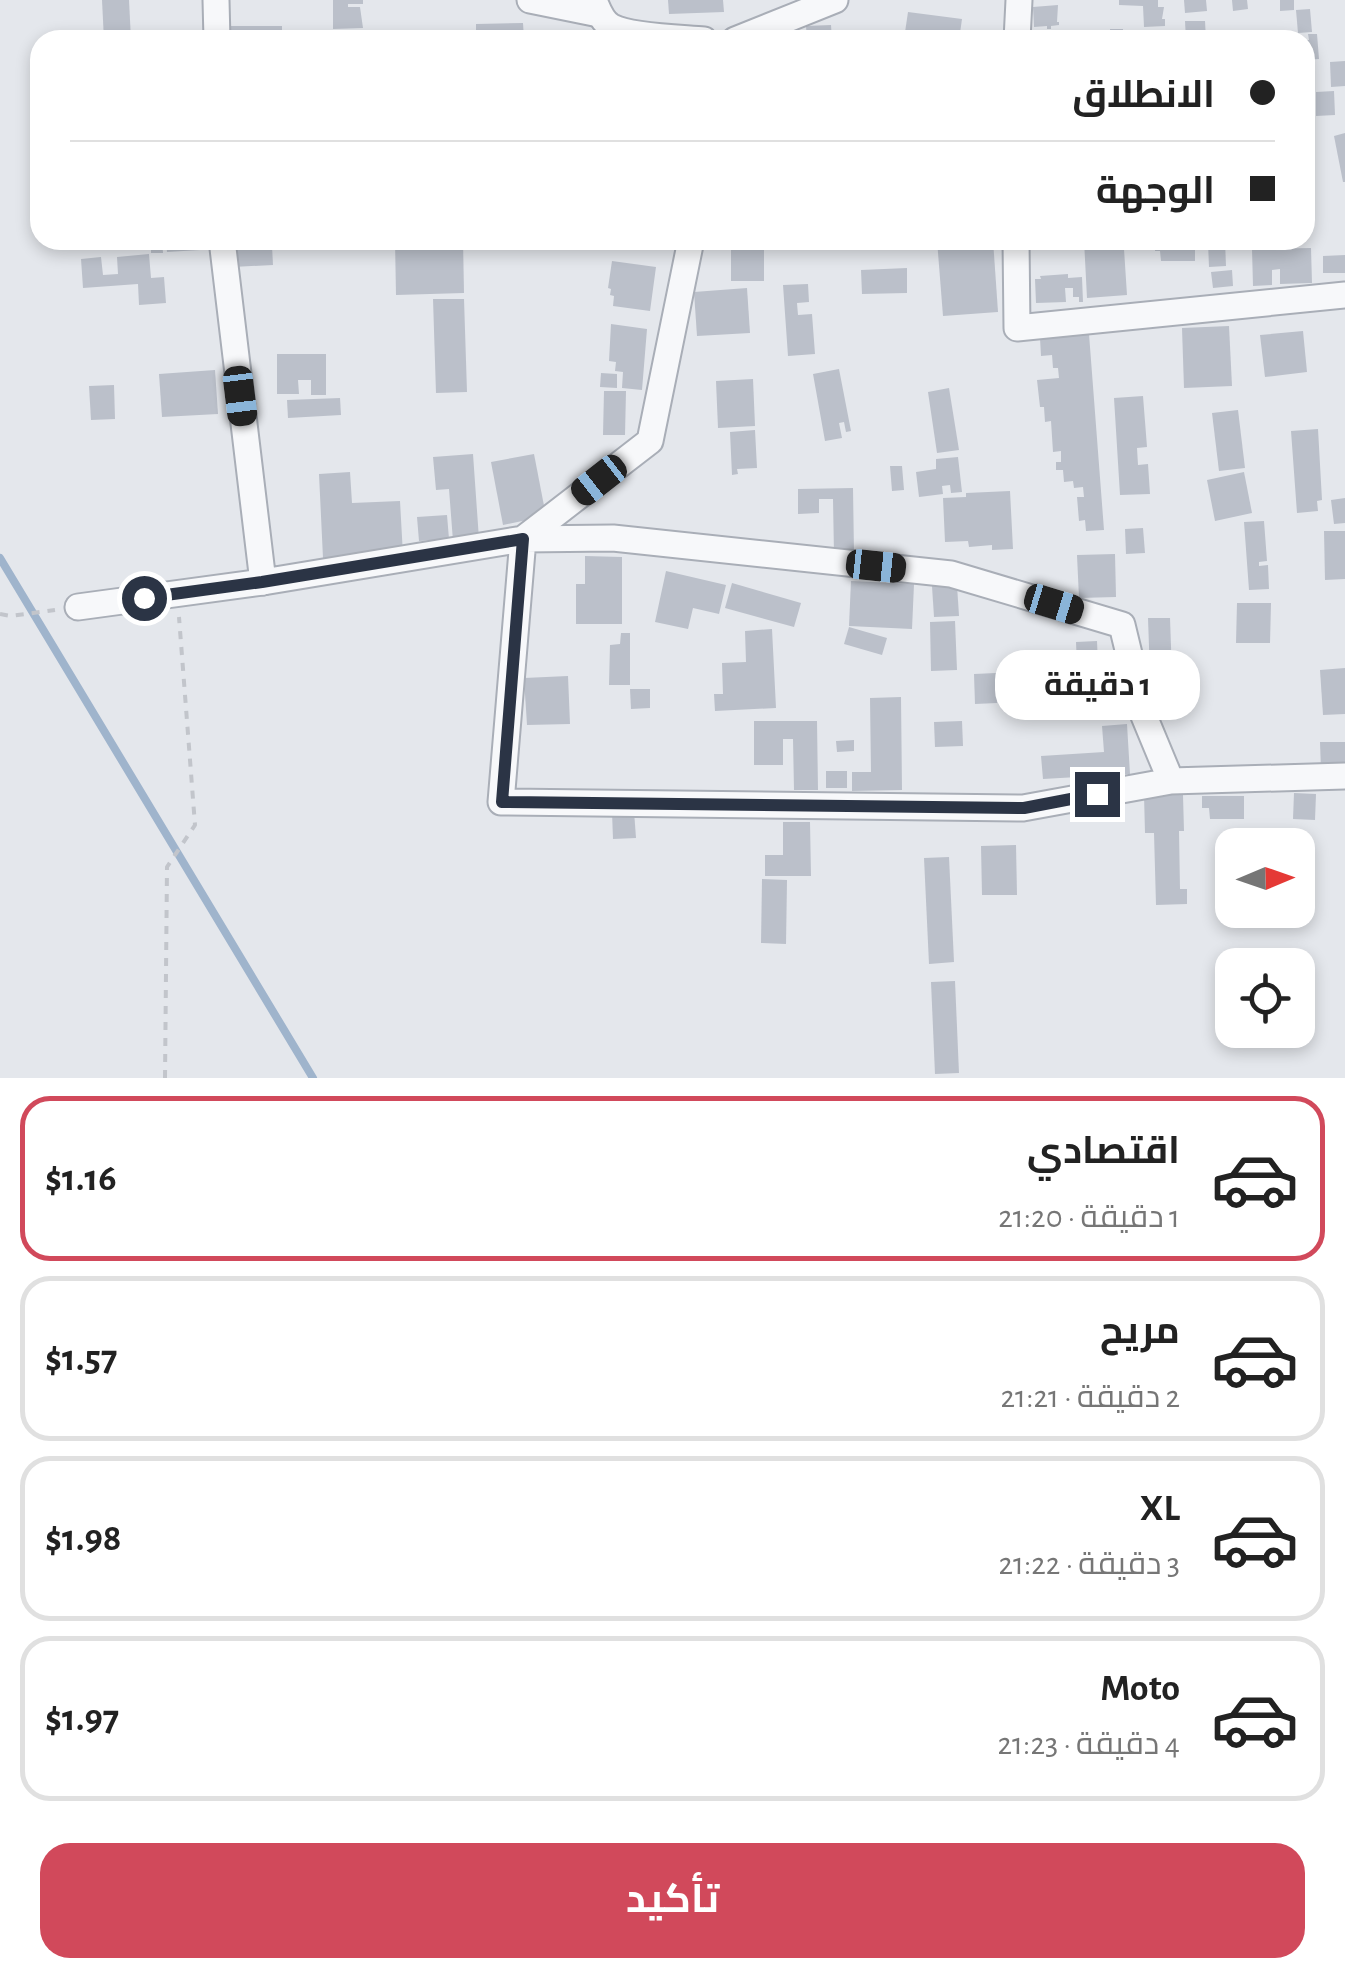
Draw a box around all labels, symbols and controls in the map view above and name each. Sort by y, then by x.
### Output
text: الانطلاق [1072,77,1215,115]
text: الوجهة [1096,173,1215,211]
car [221,364,259,428]
car [566,450,632,510]
car [845,548,907,584]
route start [122,576,167,621]
car [1021,581,1087,627]
callout: 1 دقيقة [994,649,1200,719]
text: 1 دقيقة [1044,669,1151,701]
route end [1075,772,1120,817]
north arrow [1215,828,1315,928]
map controls [1215,828,1315,1048]
button: locate [1215,948,1315,1048]
text: اقتصادي [1027,1133,1180,1171]
icon: car [1210,1134,1300,1224]
text: $1.16 [45,1160,117,1198]
text: 1 دقيقة · 21:20 [998,1201,1180,1233]
text: مريح [1100,1313,1180,1351]
icon: car [1210,1314,1300,1404]
text: $1.57 [45,1340,117,1378]
text: 2 دقيقة · 21:21 [1001,1381,1180,1413]
text: XL [1140,1490,1180,1528]
icon: car [1210,1494,1300,1584]
text: $1.98 [45,1520,122,1558]
text: 3 دقيقة · 21:22 [998,1548,1180,1580]
text: Moto [1100,1670,1180,1708]
icon: car [1210,1674,1300,1764]
text: $1.97 [45,1700,119,1738]
text: 4 دقيقة · 21:23 [998,1728,1180,1760]
button: تأكيد [40,1843,1305,1958]

